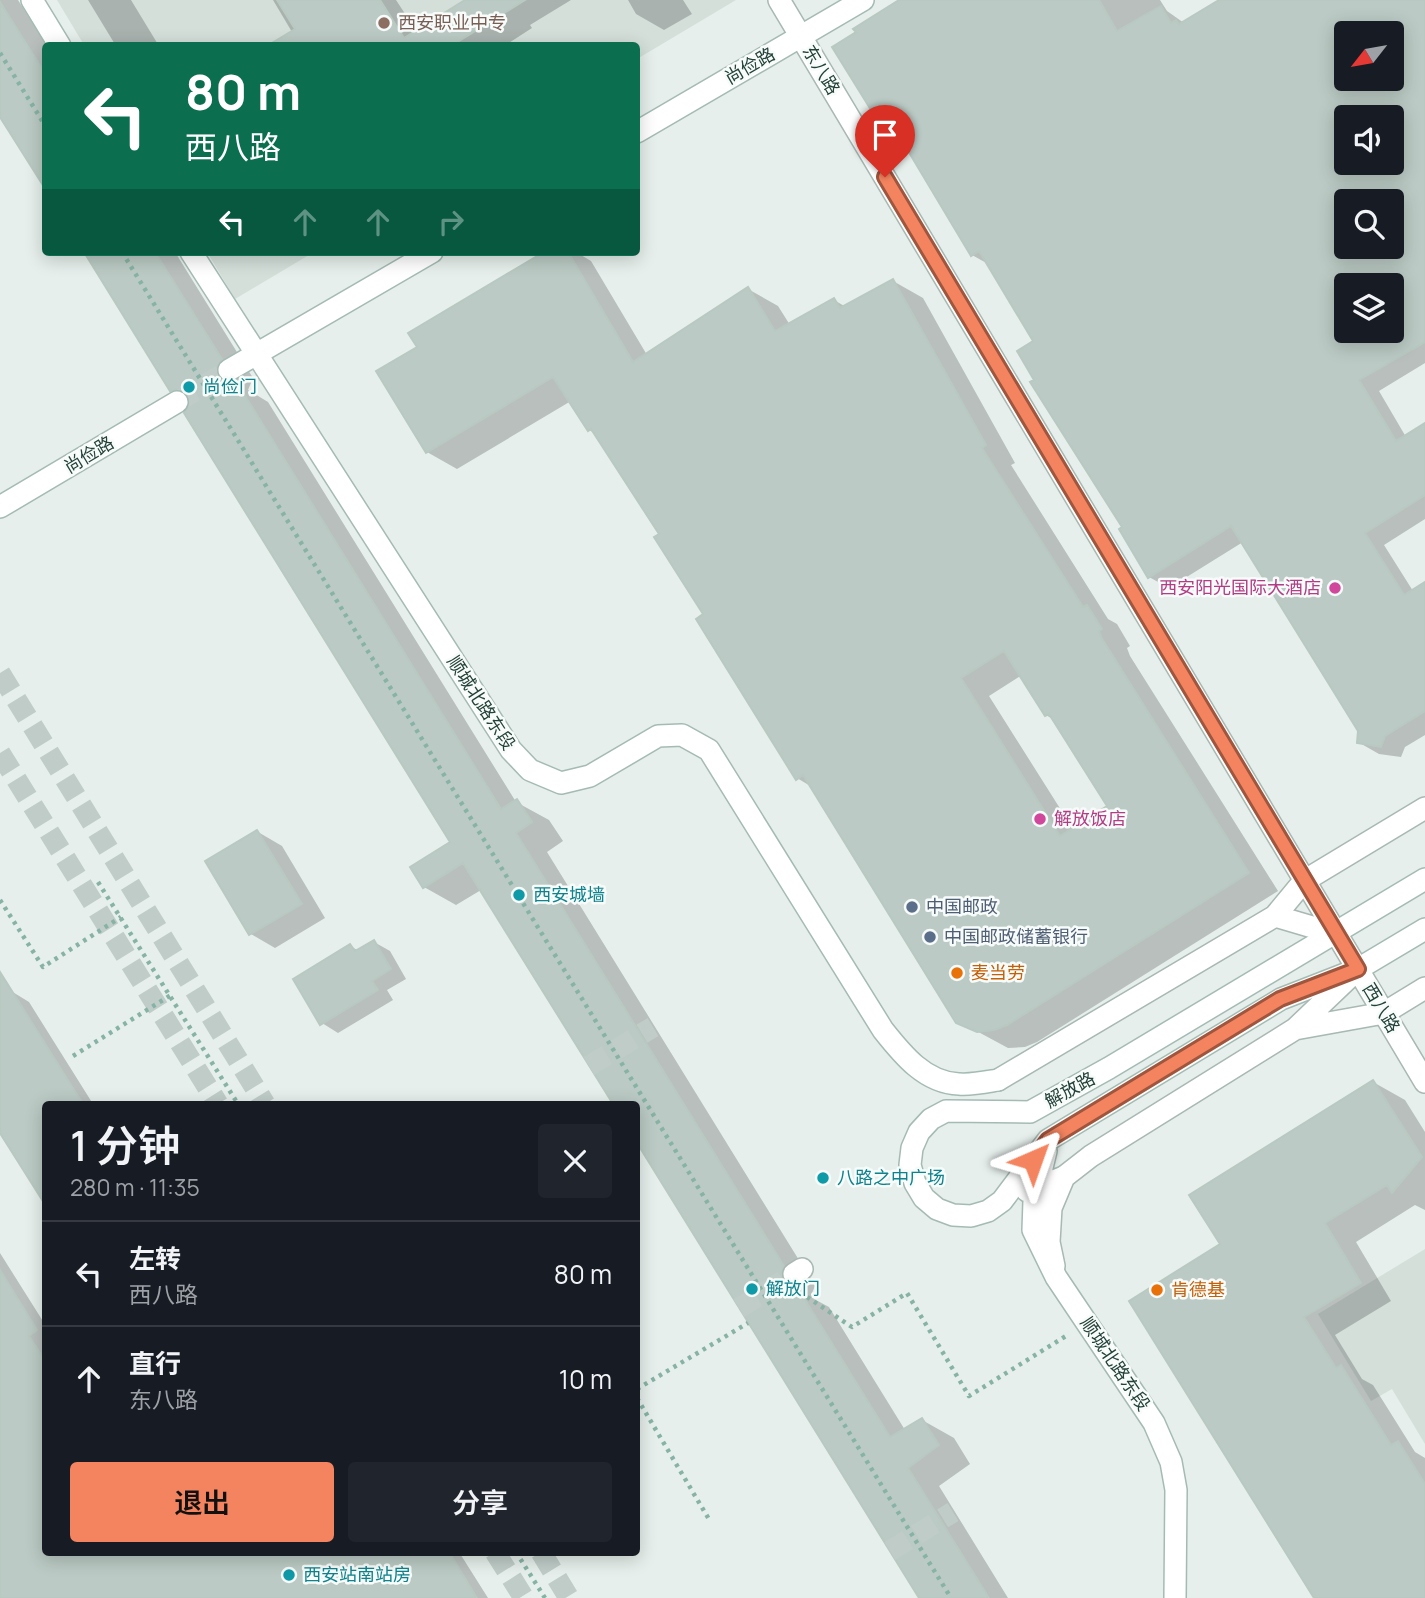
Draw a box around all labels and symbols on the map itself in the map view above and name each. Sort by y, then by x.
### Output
place label: 西安职业中专 [398,10,506,34]
marker: 西安职业中专 [376,15,392,31]
north arrow [1334,21,1404,91]
street label: 东八路 [798,40,846,99]
street label: 尚俭路 [720,41,779,89]
pin [855,105,915,177]
place label: 尚俭门 [203,374,257,398]
marker: 尚俭门 [181,379,197,395]
street label: 尚俭路 [59,430,118,478]
place label: 西安阳光国际大酒店 [1159,575,1321,599]
marker: 西安阳光国际大酒店 [1327,580,1343,596]
street label: 顺城北路东段 [442,651,521,754]
place label: 解放饭店 [1054,806,1126,830]
marker: 解放饭店 [1032,811,1048,827]
place label: 西安城墙 [533,882,605,906]
marker: 西安城墙 [511,887,527,903]
place label: 中国邮政 [926,894,998,918]
marker: 中国邮政 [904,899,920,915]
place label: 中国邮政储蓄银行 [944,924,1088,948]
marker: 中国邮政储蓄银行 [922,929,938,945]
place label: 麦当劳 [971,960,1025,984]
marker: 麦当劳 [949,965,965,981]
street label: 西八路 [1358,978,1406,1037]
street label: 解放路 [1040,1066,1099,1113]
position arrow [996,1123,1070,1197]
place label: 八路之中广场 [837,1165,945,1189]
marker: 八路之中广场 [815,1170,831,1186]
place label: 解放门 [766,1276,820,1300]
place label: 肯德基 [1171,1277,1225,1301]
marker: 解放门 [744,1281,760,1297]
marker: 肯德基 [1149,1282,1165,1298]
street label: 顺城北路东段 [1076,1312,1156,1415]
place label: 西安站南站房 [303,1562,411,1586]
marker: 西安站南站房 [281,1567,297,1583]

